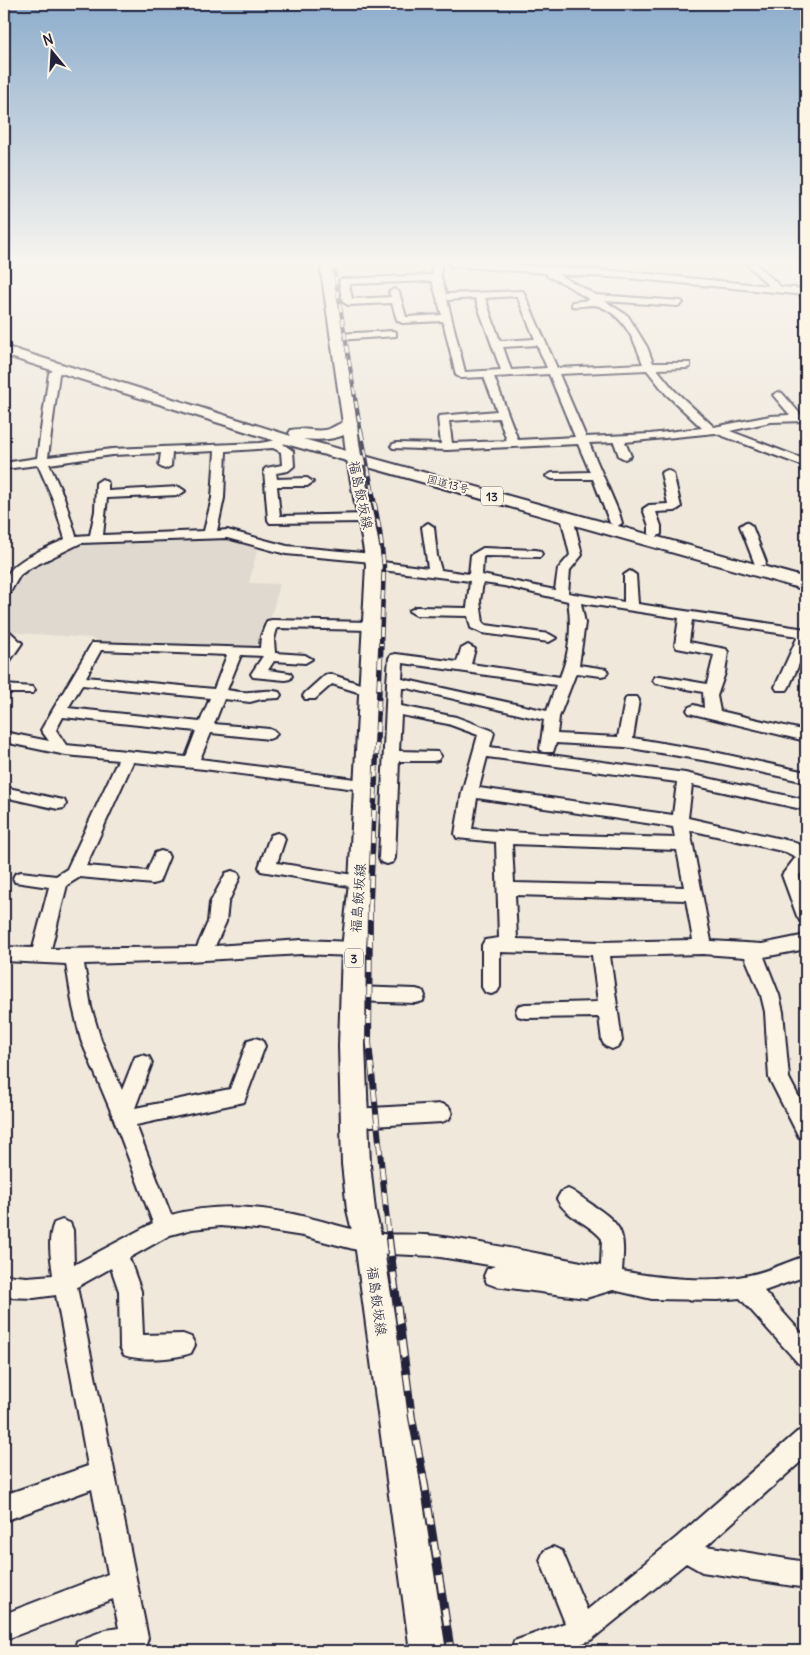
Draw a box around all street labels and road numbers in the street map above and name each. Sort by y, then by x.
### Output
street label: 福島飯坂線 [345,459,377,531]
street label: 国道13号 [425,472,471,496]
road number: 13 [481,486,503,506]
street label: 福島飯坂線 [347,862,369,934]
road number: 3 [345,948,363,968]
street label: 福島飯坂線 [363,1265,391,1337]

